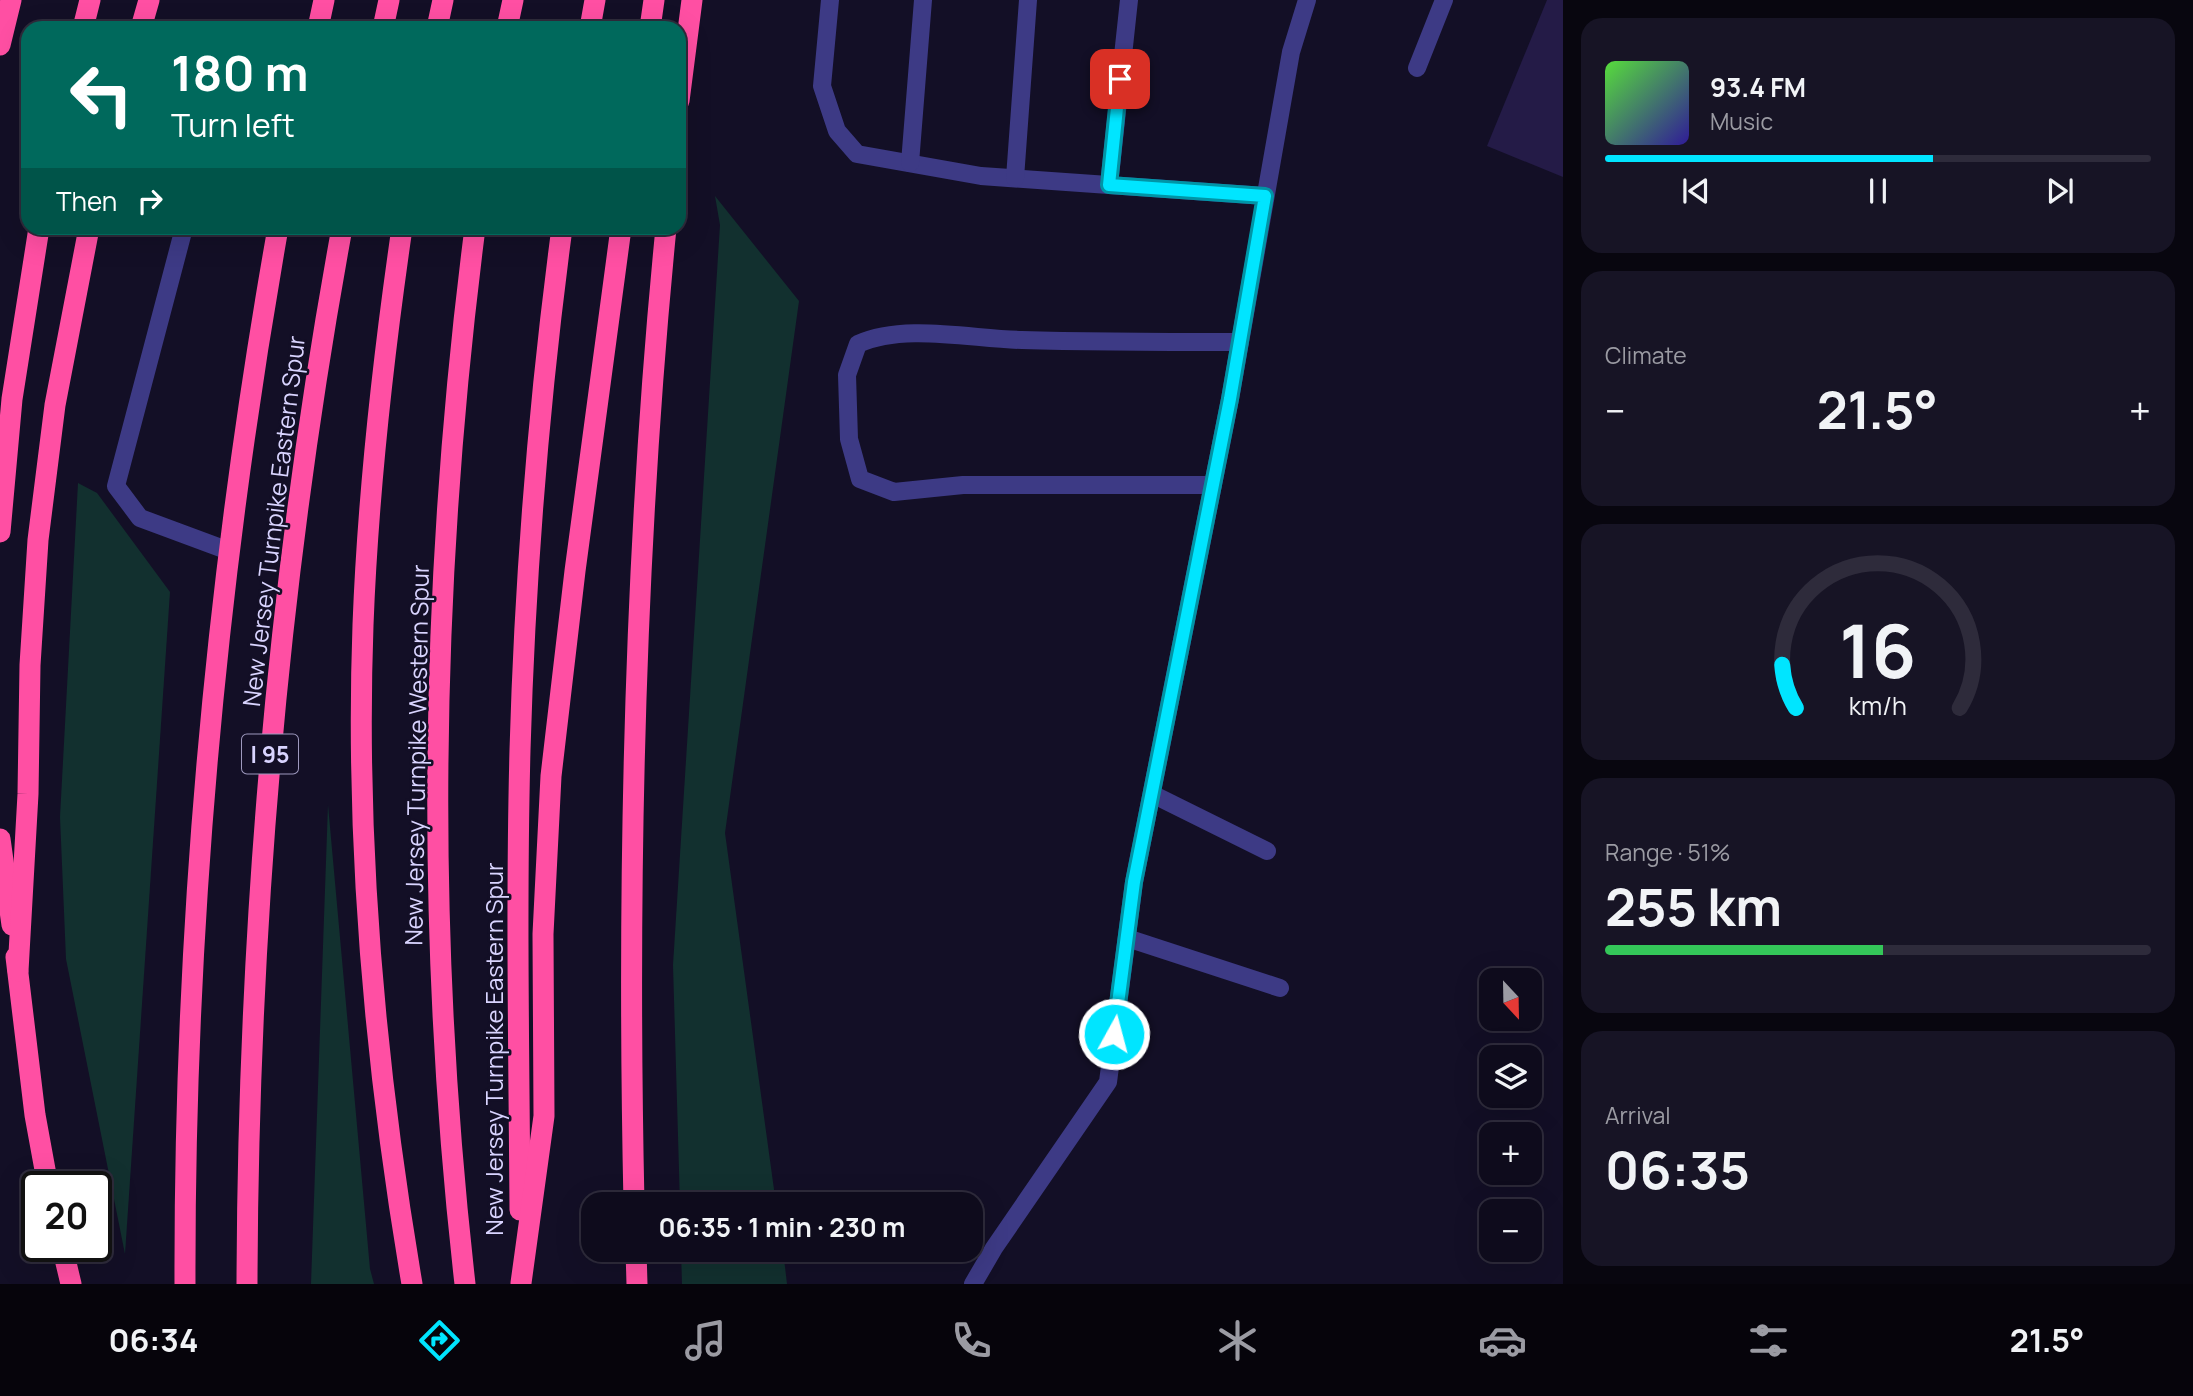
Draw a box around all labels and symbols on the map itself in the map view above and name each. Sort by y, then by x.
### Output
pin [1090,49,1150,109]
street label: New Jersey Turnpike Eastern Spur [234,333,312,708]
street label: New Jersey Turnpike Western Spur [396,564,436,946]
road number: I 95 [242,734,298,774]
street label: New Jersey Turnpike Eastern Spur [477,862,510,1236]
north arrow [1479,968,1542,1031]
position arrow [1077,997,1151,1071]
speed limit sign: 20 [21,1171,112,1262]

